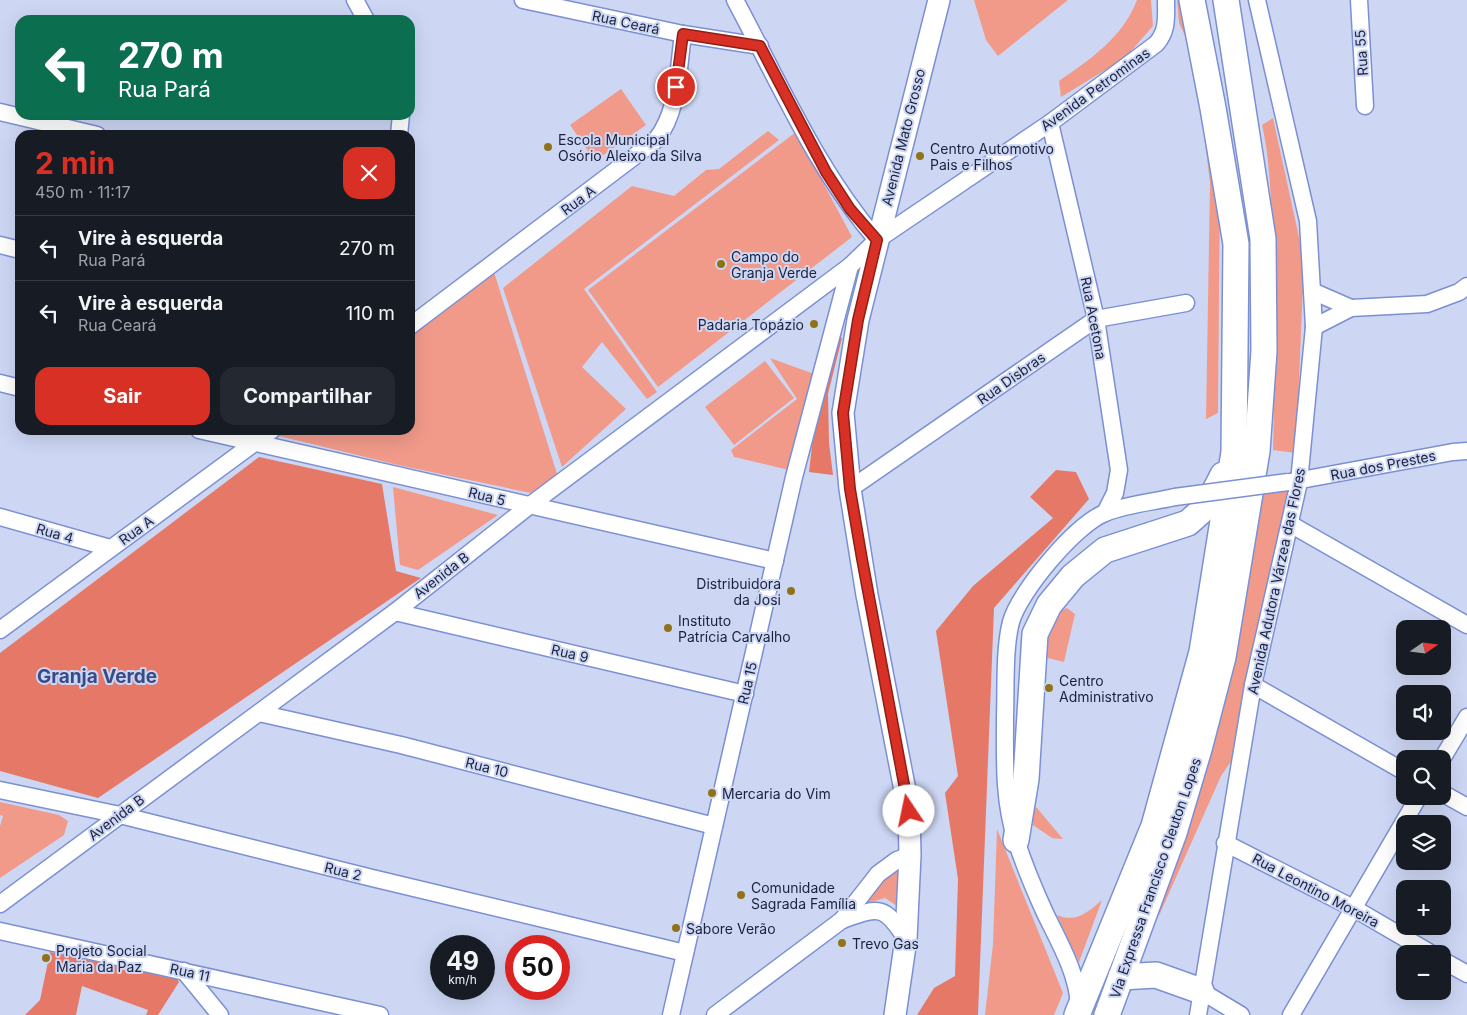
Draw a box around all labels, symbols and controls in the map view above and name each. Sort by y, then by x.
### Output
street label: Rua Ceará [591,7,661,37]
street label: Rua 55 [1351,29,1371,77]
text: 270 m [118,34,224,76]
icon: left [35,35,100,100]
street label: Avenida Petrominas [1037,44,1153,134]
pin [655,66,697,108]
street label: Avenida Mato Grosso [878,67,928,207]
icon: arrive [662,73,690,101]
text: Rua Pará [118,76,211,102]
place label: Escola Municipal Osório Aleixo da Silva [558,131,702,164]
place label: Centro Automotivo Pais e Filhos [930,140,1054,173]
marker: Escola Municipal Osório Aleixo da Silva [542,141,554,153]
text: 2 min [35,145,115,181]
button: close [343,147,395,199]
marker: Centro Automotivo Pais e Filhos [914,150,926,162]
street label: Rua A [557,181,599,218]
text: 450 m · 11:17 [35,182,130,202]
text: Vire à esquerda [78,227,223,250]
icon: left [35,234,63,262]
text: 270 m [339,237,395,260]
place label: Campo do Granja Verde [731,248,817,281]
text: Rua Pará [78,250,145,270]
marker: Campo do Granja Verde [715,258,727,270]
street label: Rua Acetona [1078,275,1110,361]
text: Vire à esquerda [78,292,223,315]
icon: left [35,299,63,327]
text: 110 m [346,302,395,325]
text: Rua Ceará [78,315,156,335]
place label: Padaria Topázio [698,316,804,333]
marker: Padaria Topázio [808,318,820,330]
street label: Rua Disbras [974,348,1048,408]
button: Sair [35,367,210,425]
button: Compartilhar [220,367,395,425]
street label: Rua dos Prestes [1329,446,1437,484]
street label: Avenida Adutora Várzea das Flores [1244,466,1308,696]
street label: Rua 5 [467,483,507,509]
street label: Rua A [115,512,157,548]
street label: Rua 4 [34,520,76,546]
street label: Avenida B [410,548,472,602]
place label: Distribuidora da Josi [696,575,781,608]
marker: Distribuidora da Josi [785,585,797,597]
place label: Instituto Patrícia Carvalho [678,612,791,645]
north arrow [1396,620,1451,675]
map controls [1396,620,1451,1000]
marker: Instituto Patrícia Carvalho [662,622,674,634]
street label: Rua 9 [550,640,590,666]
street label: Rua 15 [734,660,760,706]
district label: Granja Verde [37,665,157,688]
place label: Centro Administrativo [1059,672,1154,705]
marker: Centro Administrativo [1043,682,1055,694]
button: sound [1396,685,1451,740]
button: search [1396,750,1451,805]
street label: Rua 10 [464,753,510,781]
street label: Via Expressa Francisco Cleuton Lopes [1106,756,1204,1000]
position arrow [882,784,934,836]
place label: Mercaria do Vim [722,785,831,802]
marker: Mercaria do Vim [706,787,718,799]
street label: Avenida B [85,790,147,844]
button: layers [1396,815,1451,870]
street label: Rua Leontino Moreira [1250,849,1382,931]
street label: Rua 2 [323,858,363,884]
place label: Comunidade Sagrada Família [751,879,856,912]
button: + [1396,880,1451,935]
marker: Comunidade Sagrada Família [735,889,747,901]
place label: Sabore Verão [686,920,776,937]
marker: Sabore Verão [670,922,682,934]
speed limit sign: 50 [505,935,570,1000]
place label: Trevo Gas [852,935,919,952]
marker: Trevo Gas [836,937,848,949]
place label: Projeto Social Maria da Paz [56,942,147,975]
button: − [1396,945,1451,1000]
text: 49 [446,946,479,976]
marker: Projeto Social Maria da Paz [40,952,52,964]
street label: Rua 11 [168,959,212,985]
text: km/h [448,972,477,987]

